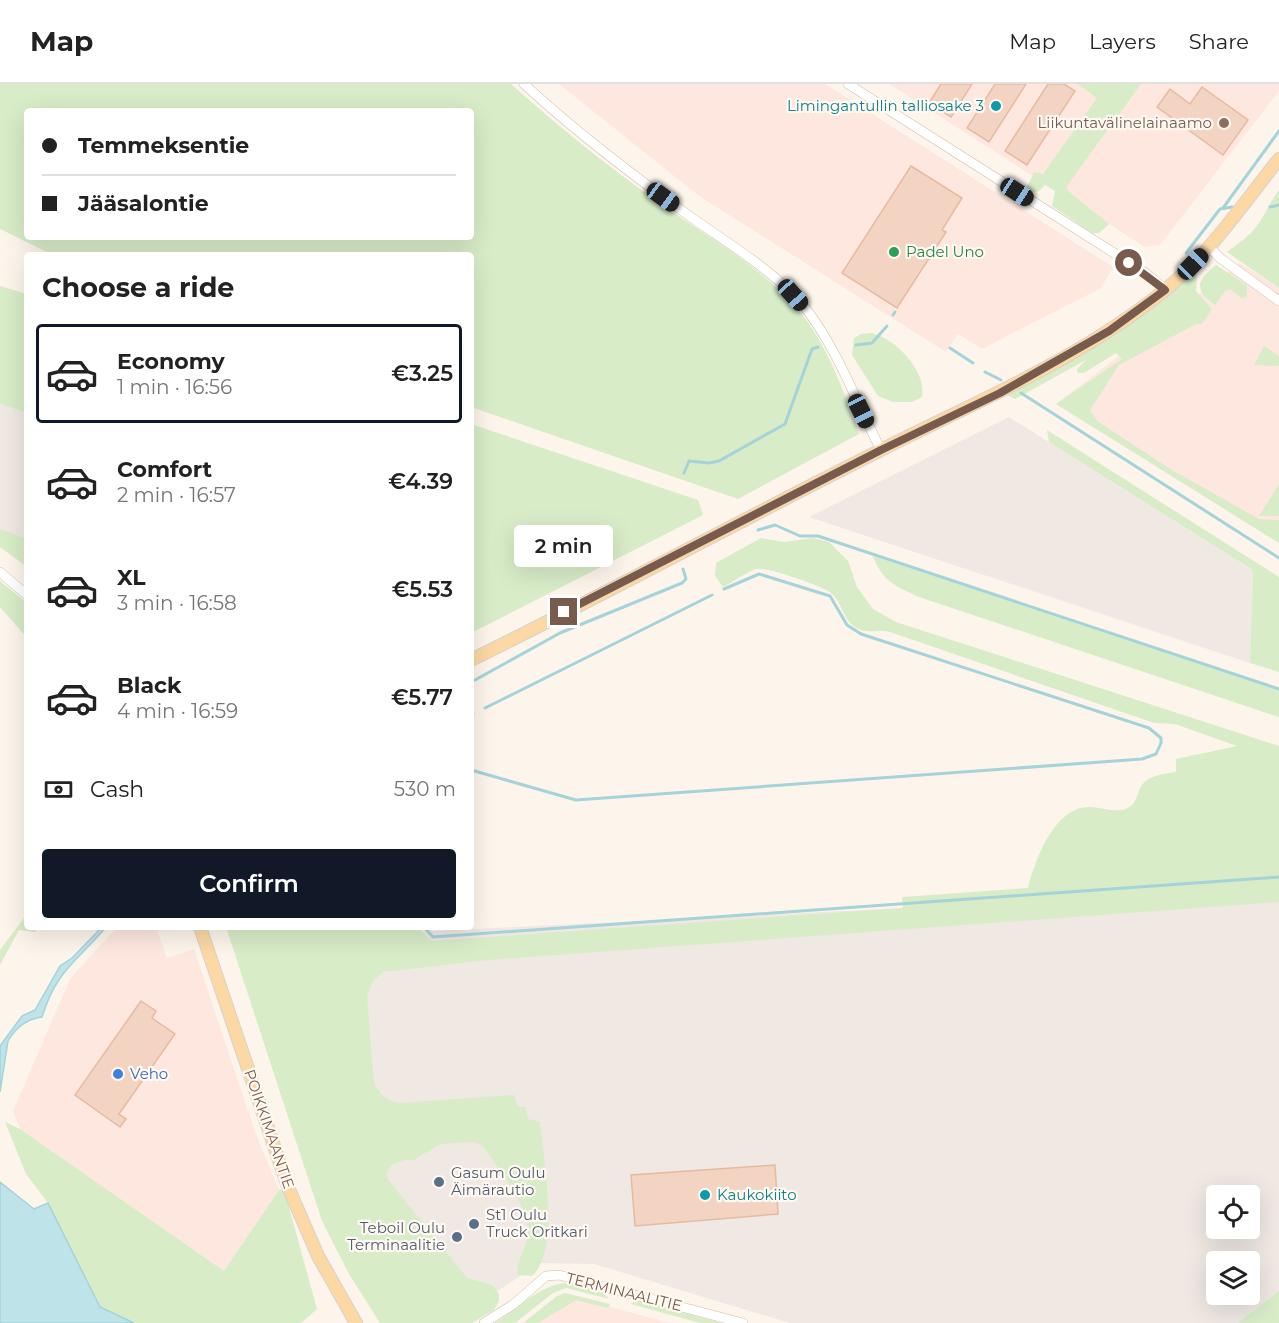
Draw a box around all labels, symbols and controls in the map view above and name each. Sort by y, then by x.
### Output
text: Map [30,24,93,58]
text: Map [1009,29,1056,54]
text: Layers [1089,29,1156,54]
text: Share [1189,29,1249,54]
place label: Limingantullin talliosake 3 [787,96,984,115]
marker: Limingantullin talliosake 3 [989,99,1003,113]
place label: Liikuntavälinelainaamo [1038,113,1212,132]
marker: Liikuntavälinelainaamo [1217,116,1231,130]
text: Temmeksentie [78,132,249,159]
car [997,175,1037,209]
car [643,179,683,215]
text: Jääsalontie [78,190,209,217]
place label: Padel Uno [906,242,984,261]
marker: Padel Uno [887,245,901,259]
car [1174,245,1212,283]
route start [1115,249,1142,276]
text: Choose a ride [42,271,234,304]
car [774,276,812,314]
icon: car [45,347,99,401]
text: Economy [117,348,225,375]
text: €3.25 [391,360,453,387]
text: 1 min · 16:56 [117,375,232,399]
car [845,391,877,431]
icon: car [45,455,99,509]
text: Comfort [117,456,212,483]
text: €4.39 [388,468,453,495]
text: 2 min · 16:57 [117,483,236,507]
callout: 2 min [514,525,614,567]
text: 2 min [535,534,592,558]
icon: car [45,563,99,617]
text: XL [117,564,146,591]
text: €5.53 [392,576,453,603]
text: 3 min · 16:58 [117,591,237,615]
route end [550,598,577,625]
icon: car [45,671,99,725]
text: Black [117,672,181,699]
text: €5.77 [391,684,453,711]
text: 4 min · 16:59 [117,699,238,723]
icon: cash [42,773,75,806]
text: Cash [90,776,144,803]
text: 530 m [394,777,456,801]
button: Confirm [42,849,456,918]
place label: Veho [130,1064,168,1083]
marker: Veho [111,1067,125,1081]
street label: POIKKIMAANTIE [240,1067,299,1191]
place label: Gasum Oulu Äimärautio [451,1163,545,1199]
marker: Gasum Oulu Äimärautio [432,1175,446,1189]
place label: Kaukokiito [717,1185,797,1204]
map controls [1206,1185,1260,1305]
button: locate [1206,1185,1260,1239]
marker: Kaukokiito [698,1188,712,1202]
place label: St1 Oulu Truck Oritkari [486,1205,588,1241]
marker: St1 Oulu Truck Oritkari [467,1217,481,1231]
place label: Teboil Oulu Terminaalitie [347,1218,445,1254]
marker: Teboil Oulu Terminaalitie [450,1230,464,1244]
button: layers [1206,1251,1260,1305]
street label: TERMINAALITIE [564,1268,684,1315]

